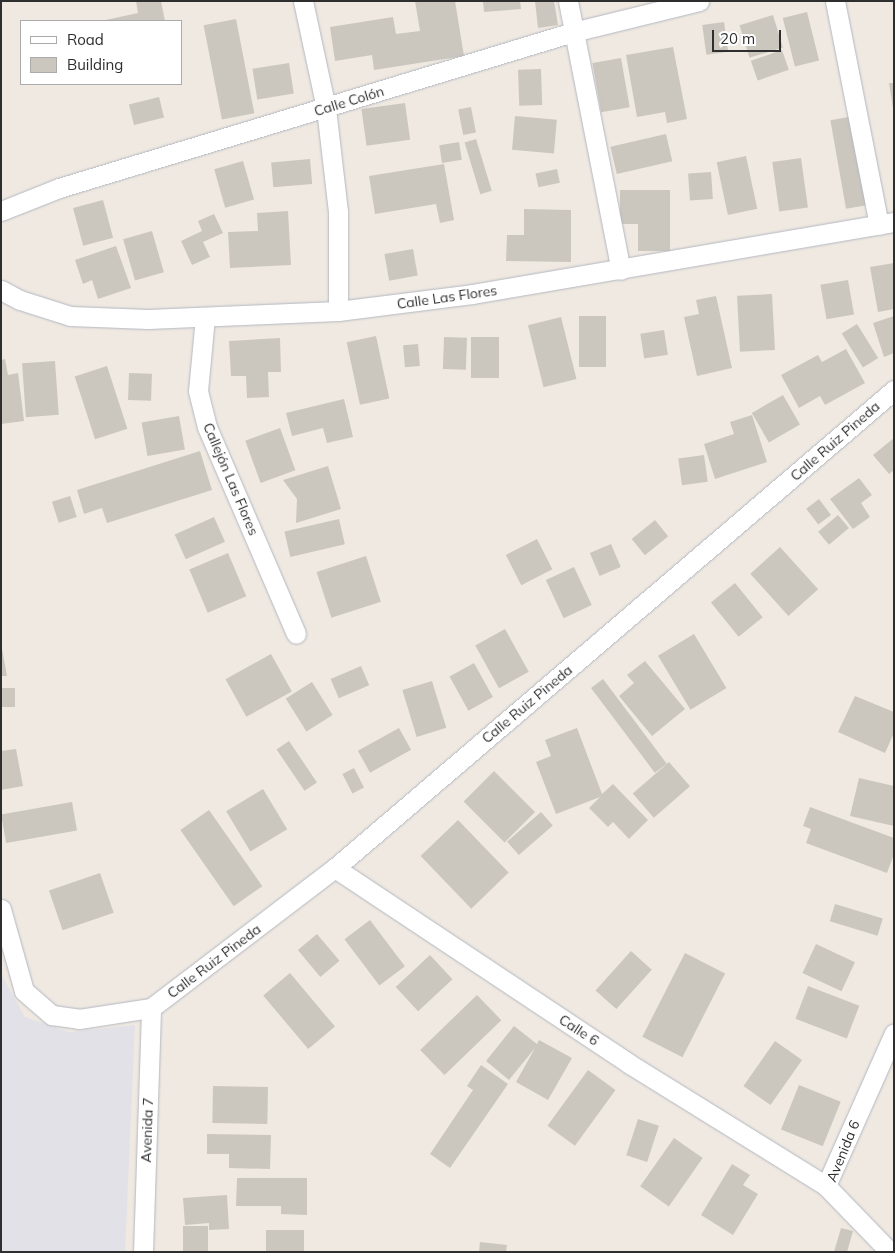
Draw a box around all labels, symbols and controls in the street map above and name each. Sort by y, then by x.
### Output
legend [20,20,182,85]
scale bar [715,20,784,52]
text: 20 m [720,29,755,48]
text: Road [67,30,104,49]
text: Building [67,55,123,74]
street label: Calle Colón [312,82,386,120]
street label: Calle Las Flores [396,282,498,312]
street label: Calle Ruiz Pineda [787,398,883,484]
street label: Callejón Las Flores [200,420,262,538]
street label: Calle Ruiz Pineda [478,661,576,747]
street label: Calle Ruiz Pineda [164,920,264,1002]
street label: Calle 6 [556,1011,602,1049]
street label: Avenida 7 [137,1097,157,1163]
street label: Avenida 6 [823,1118,863,1184]

